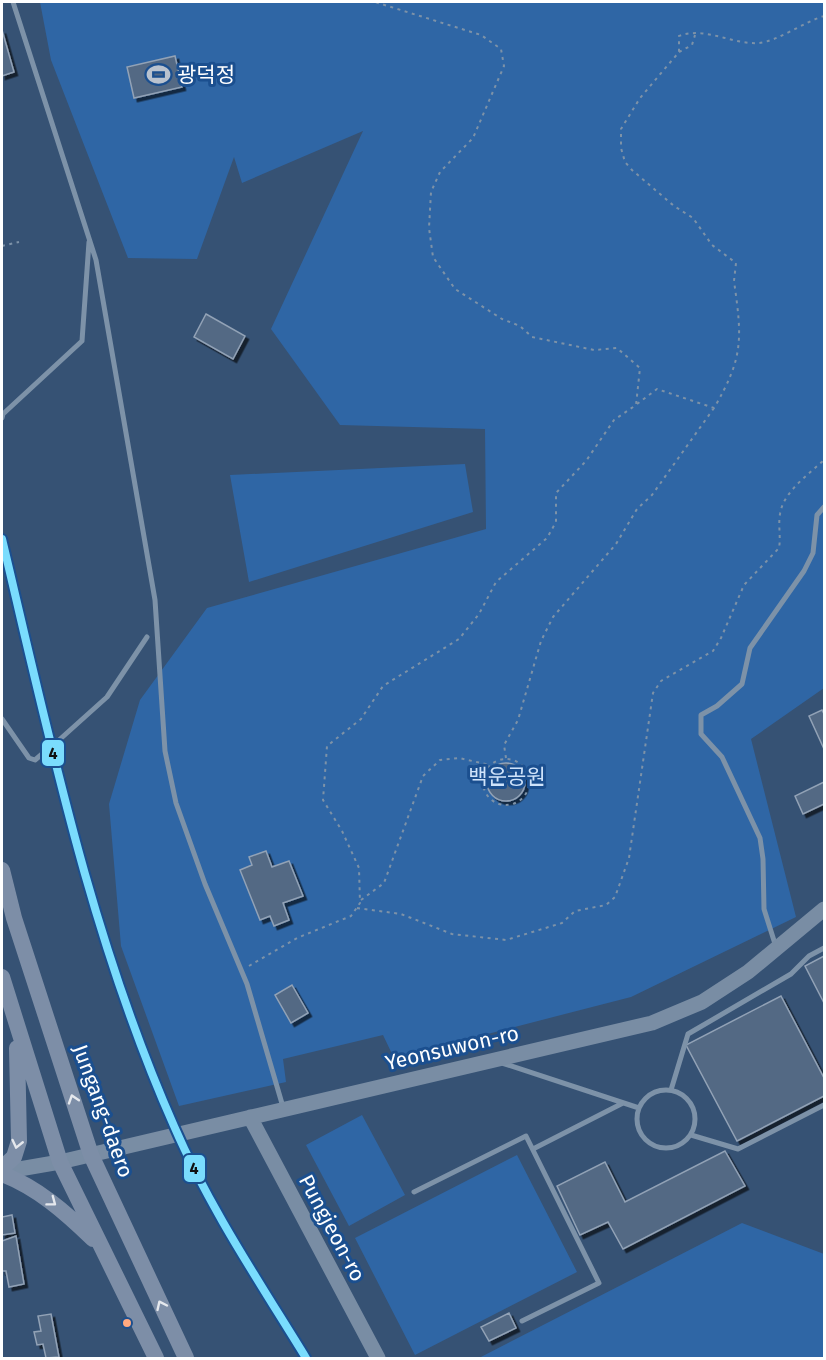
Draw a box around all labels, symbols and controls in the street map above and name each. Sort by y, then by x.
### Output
sports icon: 광덕정 [146,62,172,88]
place label: 광덕정 [177,62,235,88]
line badge: 4 [41,739,65,767]
text: 4 [48,744,58,763]
park label: 백운공원 [468,764,546,790]
street label: Yeonsuwon-ro [383,1020,521,1076]
street label: Jungang-daero [67,1041,139,1181]
one-way arrow [67,1094,80,1105]
one-way arrow [11,1139,24,1149]
line badge: 4 [183,1154,206,1183]
text: 4 [189,1159,199,1178]
street label: Pungjeon-ro [293,1170,371,1286]
one-way arrow [46,1195,57,1206]
one-way arrow [157,1301,169,1312]
unlabelled marker [121,1317,133,1329]

